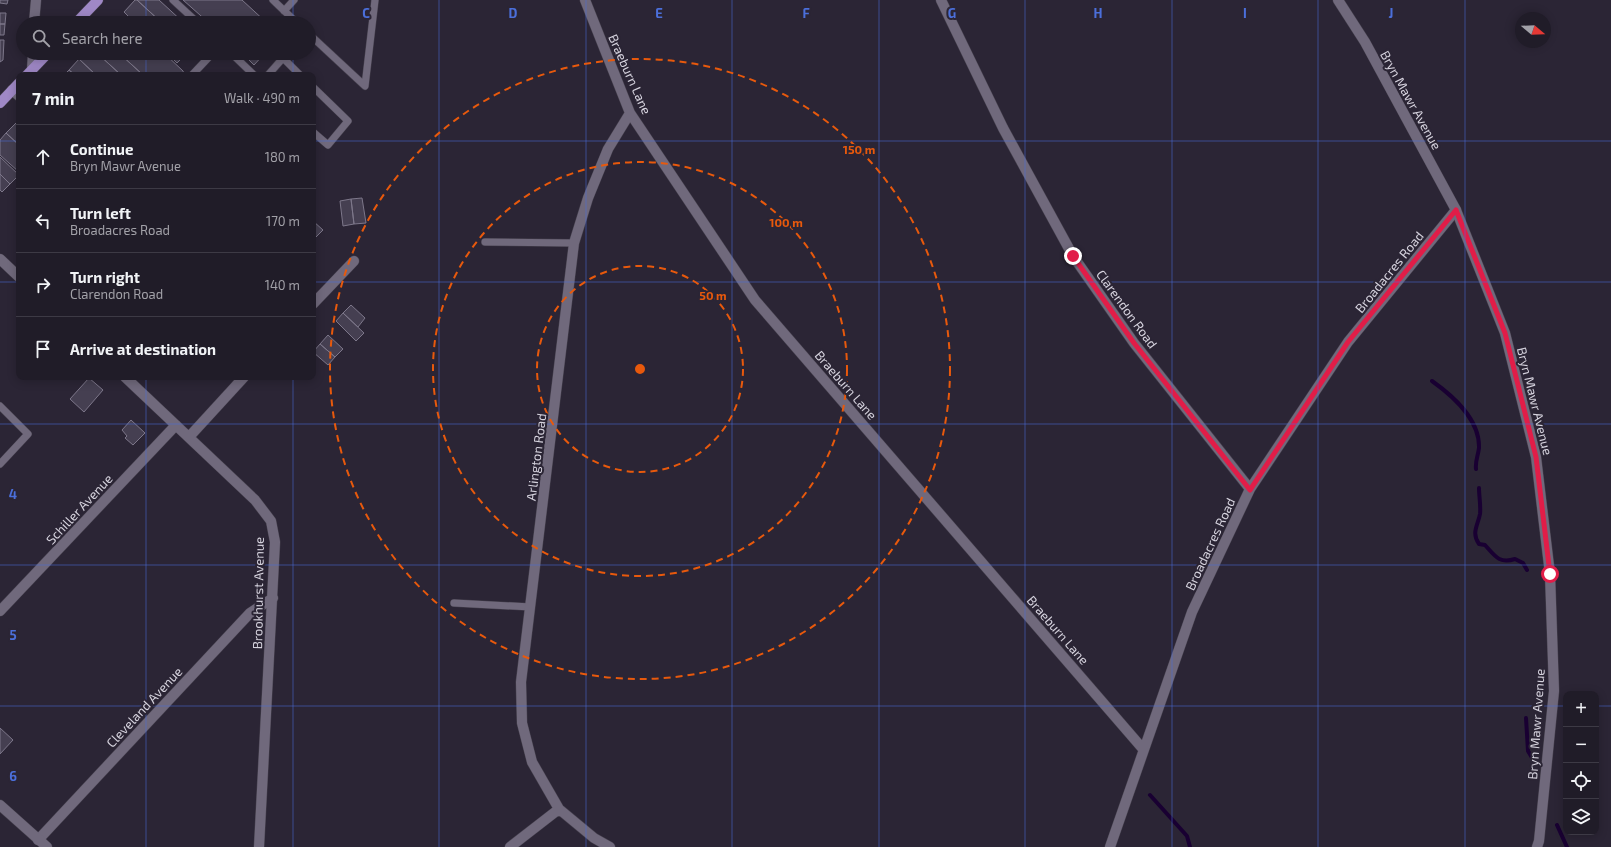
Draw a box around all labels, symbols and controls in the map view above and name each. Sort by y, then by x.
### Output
text: C [362,5,370,21]
text: D [509,5,518,21]
text: E [655,5,663,21]
text: F [802,5,810,21]
text: G [948,5,956,21]
text: H [1094,5,1103,21]
text: I [1243,5,1247,21]
text: J [1389,5,1393,21]
north arrow [1515,12,1551,48]
search box [16,16,316,60]
icon: search [30,27,52,49]
text: Search here [62,29,143,47]
street label: Braeburn Lane [605,31,655,117]
street label: Bryn Mawr Avenue [1377,48,1445,152]
text: 7 min [32,88,75,108]
text: Walk · 490 m [224,90,300,106]
text: Continue [70,140,133,158]
text: 150 m [843,142,875,156]
icon: ahead [32,146,54,168]
text: 180 m [265,149,300,165]
text: Bryn Mawr Avenue [70,158,181,174]
text: Turn left [70,204,131,222]
icon: left [32,210,54,232]
text: 170 m [266,213,300,229]
text: 100 m [769,215,803,229]
text: Broadacres Road [70,222,170,238]
street label: Broadacres Road [1351,228,1427,316]
route end [1064,247,1082,265]
street label: Clarendon Road [1093,267,1161,351]
text: Turn right [70,268,140,286]
icon: right [32,274,54,296]
text: 140 m [265,277,300,293]
text: Clarendon Road [70,286,163,302]
text: 50 m [699,288,727,302]
icon: arrive [32,338,54,360]
text: Arrive at destination [70,340,216,358]
street label: Bryn Mawr Avenue [1514,345,1556,457]
street label: Braeburn Lane [812,347,880,423]
centre of rings [633,362,647,376]
street label: Arlington Road [523,412,549,502]
street label: Schiller Avenue [42,471,116,547]
text: 4 [9,486,17,502]
street label: Broadacres Road [1182,495,1238,593]
street label: Brookhurst Avenue [249,537,267,649]
route start [1541,565,1559,583]
street label: Braeburn Lane [1024,592,1092,668]
text: 5 [9,627,17,643]
street label: Cleveland Avenue [103,663,185,751]
street label: Bryn Mawr Avenue [1524,668,1548,780]
map controls [1563,691,1599,835]
button: + [1563,691,1599,727]
button: − [1563,727,1599,763]
button: locate [1563,763,1599,799]
text: 6 [9,768,17,784]
button: layers [1563,799,1599,835]

